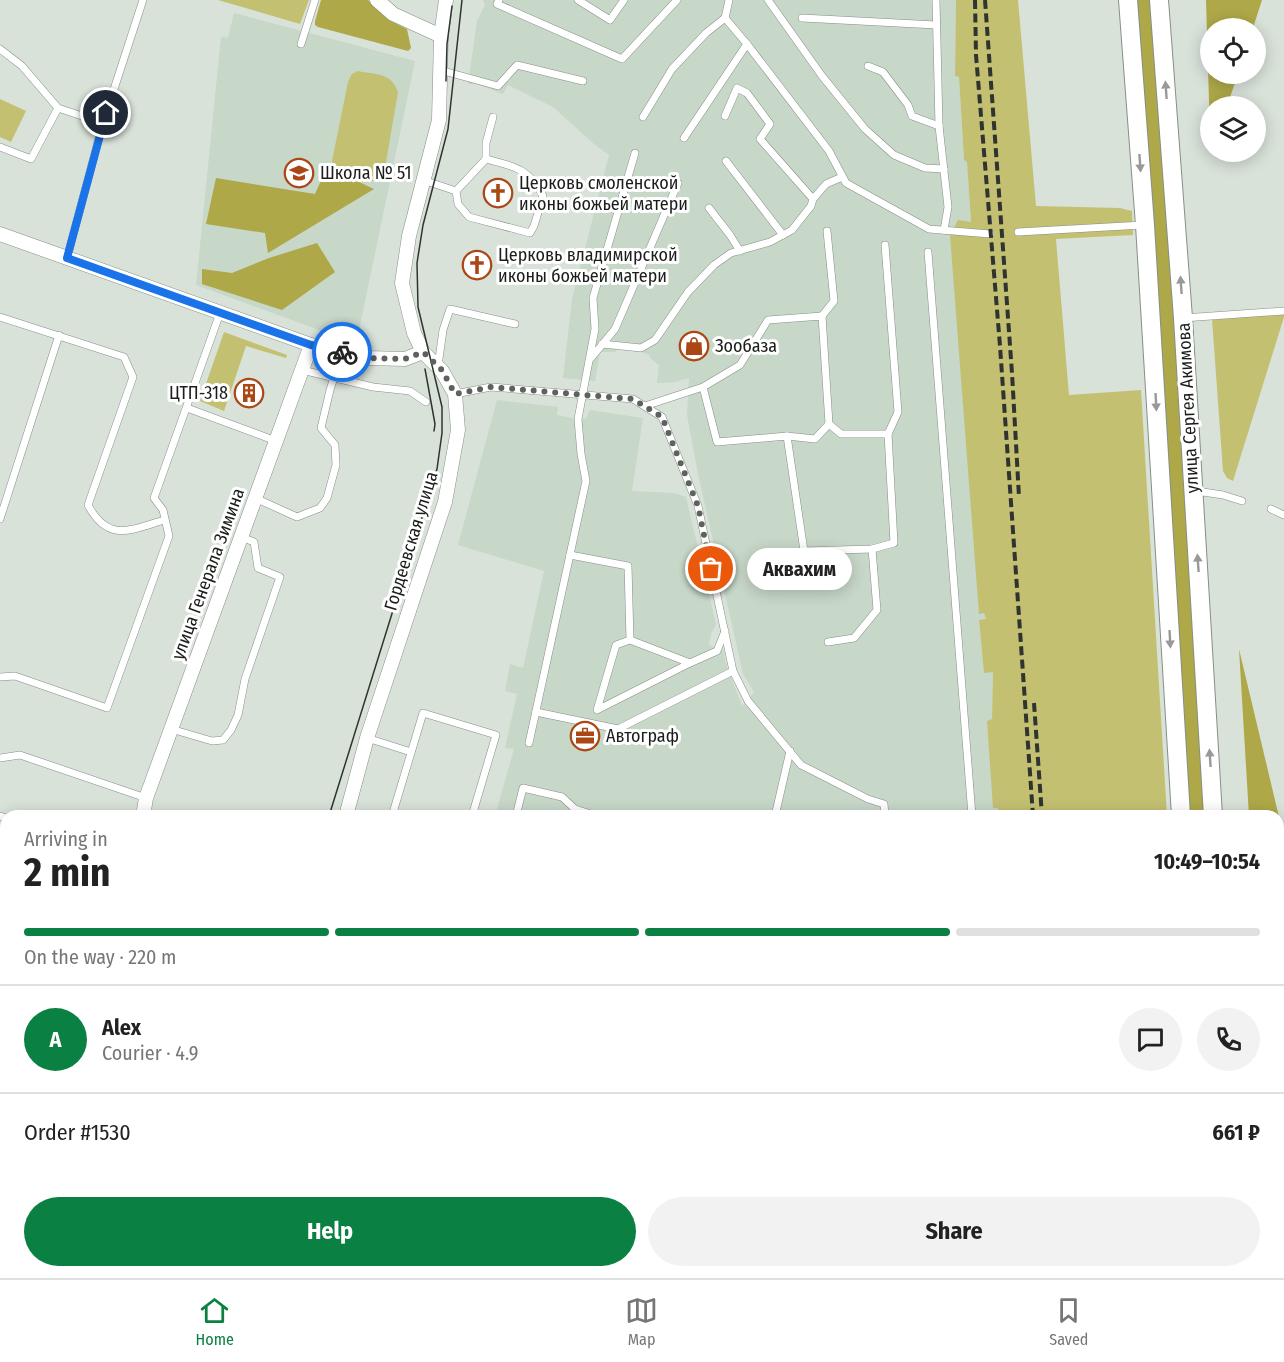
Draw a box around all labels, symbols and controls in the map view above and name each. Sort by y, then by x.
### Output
map controls [1200,18,1266,162]
button: locate [1200,18,1266,84]
one-way arrow [1161,81,1171,100]
pin [80,87,131,138]
icon: home [89,96,122,129]
button: layers [1200,96,1266,162]
one-way arrow [1136,154,1145,173]
school or university icon: Школа № 51 [283,157,315,189]
place label: Школа № 51 [320,162,411,184]
place label: Церковь смоленской иконы божьей матери [519,172,688,215]
church icon: Церковь смоленской иконы божьей матери [482,177,514,209]
place label: Церковь владимирской иконы божьей матери [498,244,678,287]
church icon: Церковь владимирской иконы божьей матери [461,249,493,281]
one-way arrow [1176,275,1185,294]
courier [312,322,372,382]
street label: улица Сергея Акимова [1173,322,1203,494]
shop icon: Зообаза [678,330,710,362]
place label: Зообаза [715,335,777,357]
icon: bike [326,336,359,369]
building icon: ЦТП-318 [233,377,265,409]
place label: ЦТП-318 [169,382,228,404]
one-way arrow [1152,393,1161,412]
street label: Гордеевская улица [379,469,443,613]
street label: улица Генерала Зимина [167,485,249,663]
pin [685,543,736,594]
callout: Аквахим [747,548,852,590]
icon: bag [694,552,727,585]
one-way arrow [1193,553,1202,572]
text: Аквахим [763,557,836,581]
one-way arrow [1165,629,1175,648]
office icon: Автограф [569,720,601,752]
place label: Автограф [606,725,679,747]
one-way arrow [1205,748,1215,767]
text: Arriving in [24,827,108,851]
text: 10:49–10:54 [1154,848,1260,875]
text: 2 min [24,850,110,896]
text: On the way · 220 m [24,945,177,969]
button: chat [1119,1008,1182,1071]
button: phone [1197,1008,1260,1071]
text: Alex [102,1014,141,1041]
text: A [50,1026,61,1053]
text: Courier · 4.9 [102,1041,198,1065]
text: Order #1530 [24,1119,131,1146]
text: 661 ₽ [1212,1119,1260,1146]
button: Help [24,1197,636,1266]
button: Share [648,1197,1260,1266]
tab: Home [196,1294,234,1349]
tab: Map [625,1294,658,1349]
tab: Saved [1049,1294,1088,1349]

